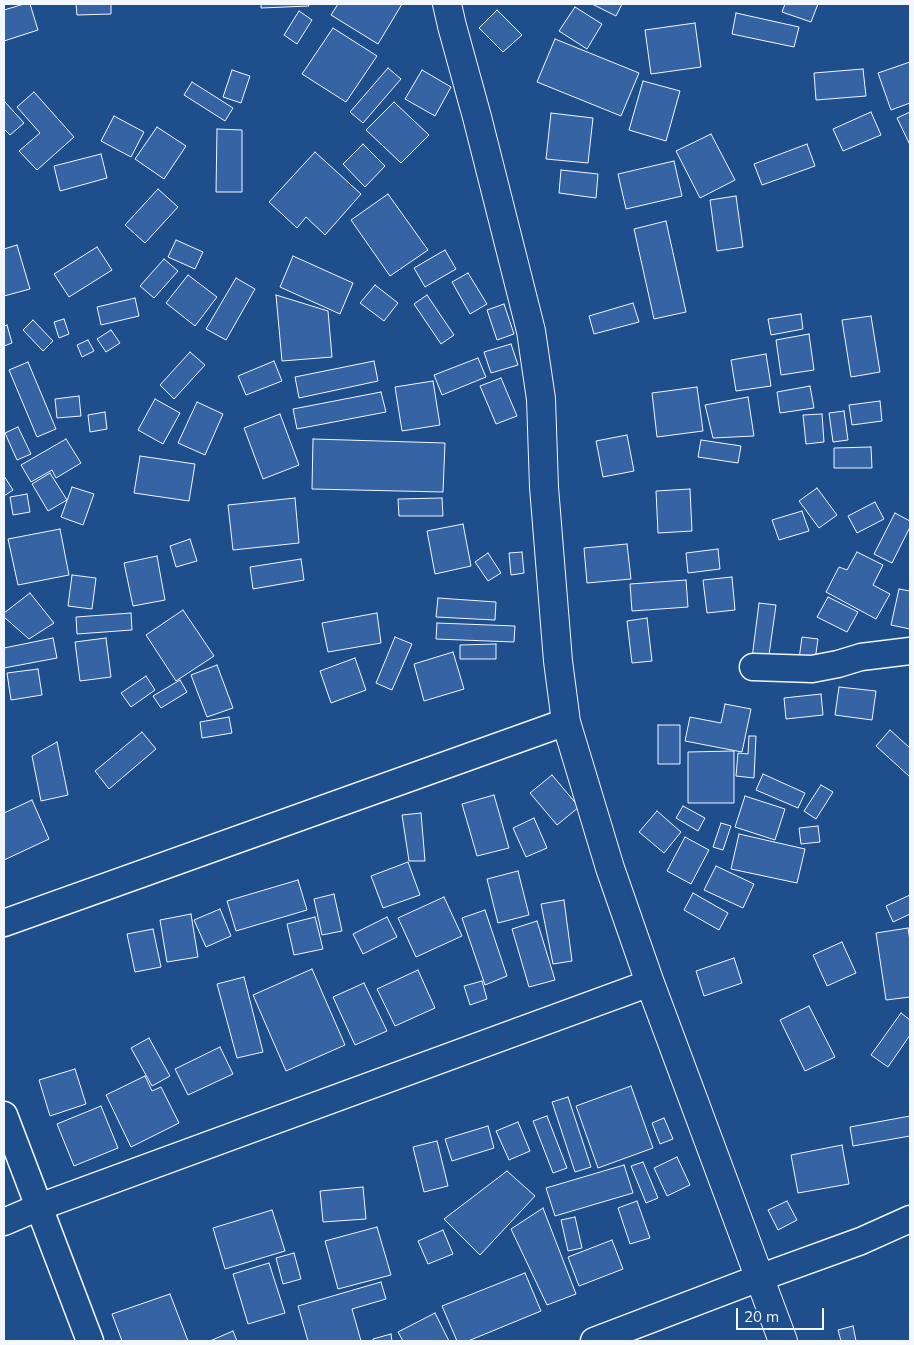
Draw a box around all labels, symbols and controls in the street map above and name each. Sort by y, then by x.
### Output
scale bar [739,1298,826,1330]
text: 20 m [744,1307,779,1326]

